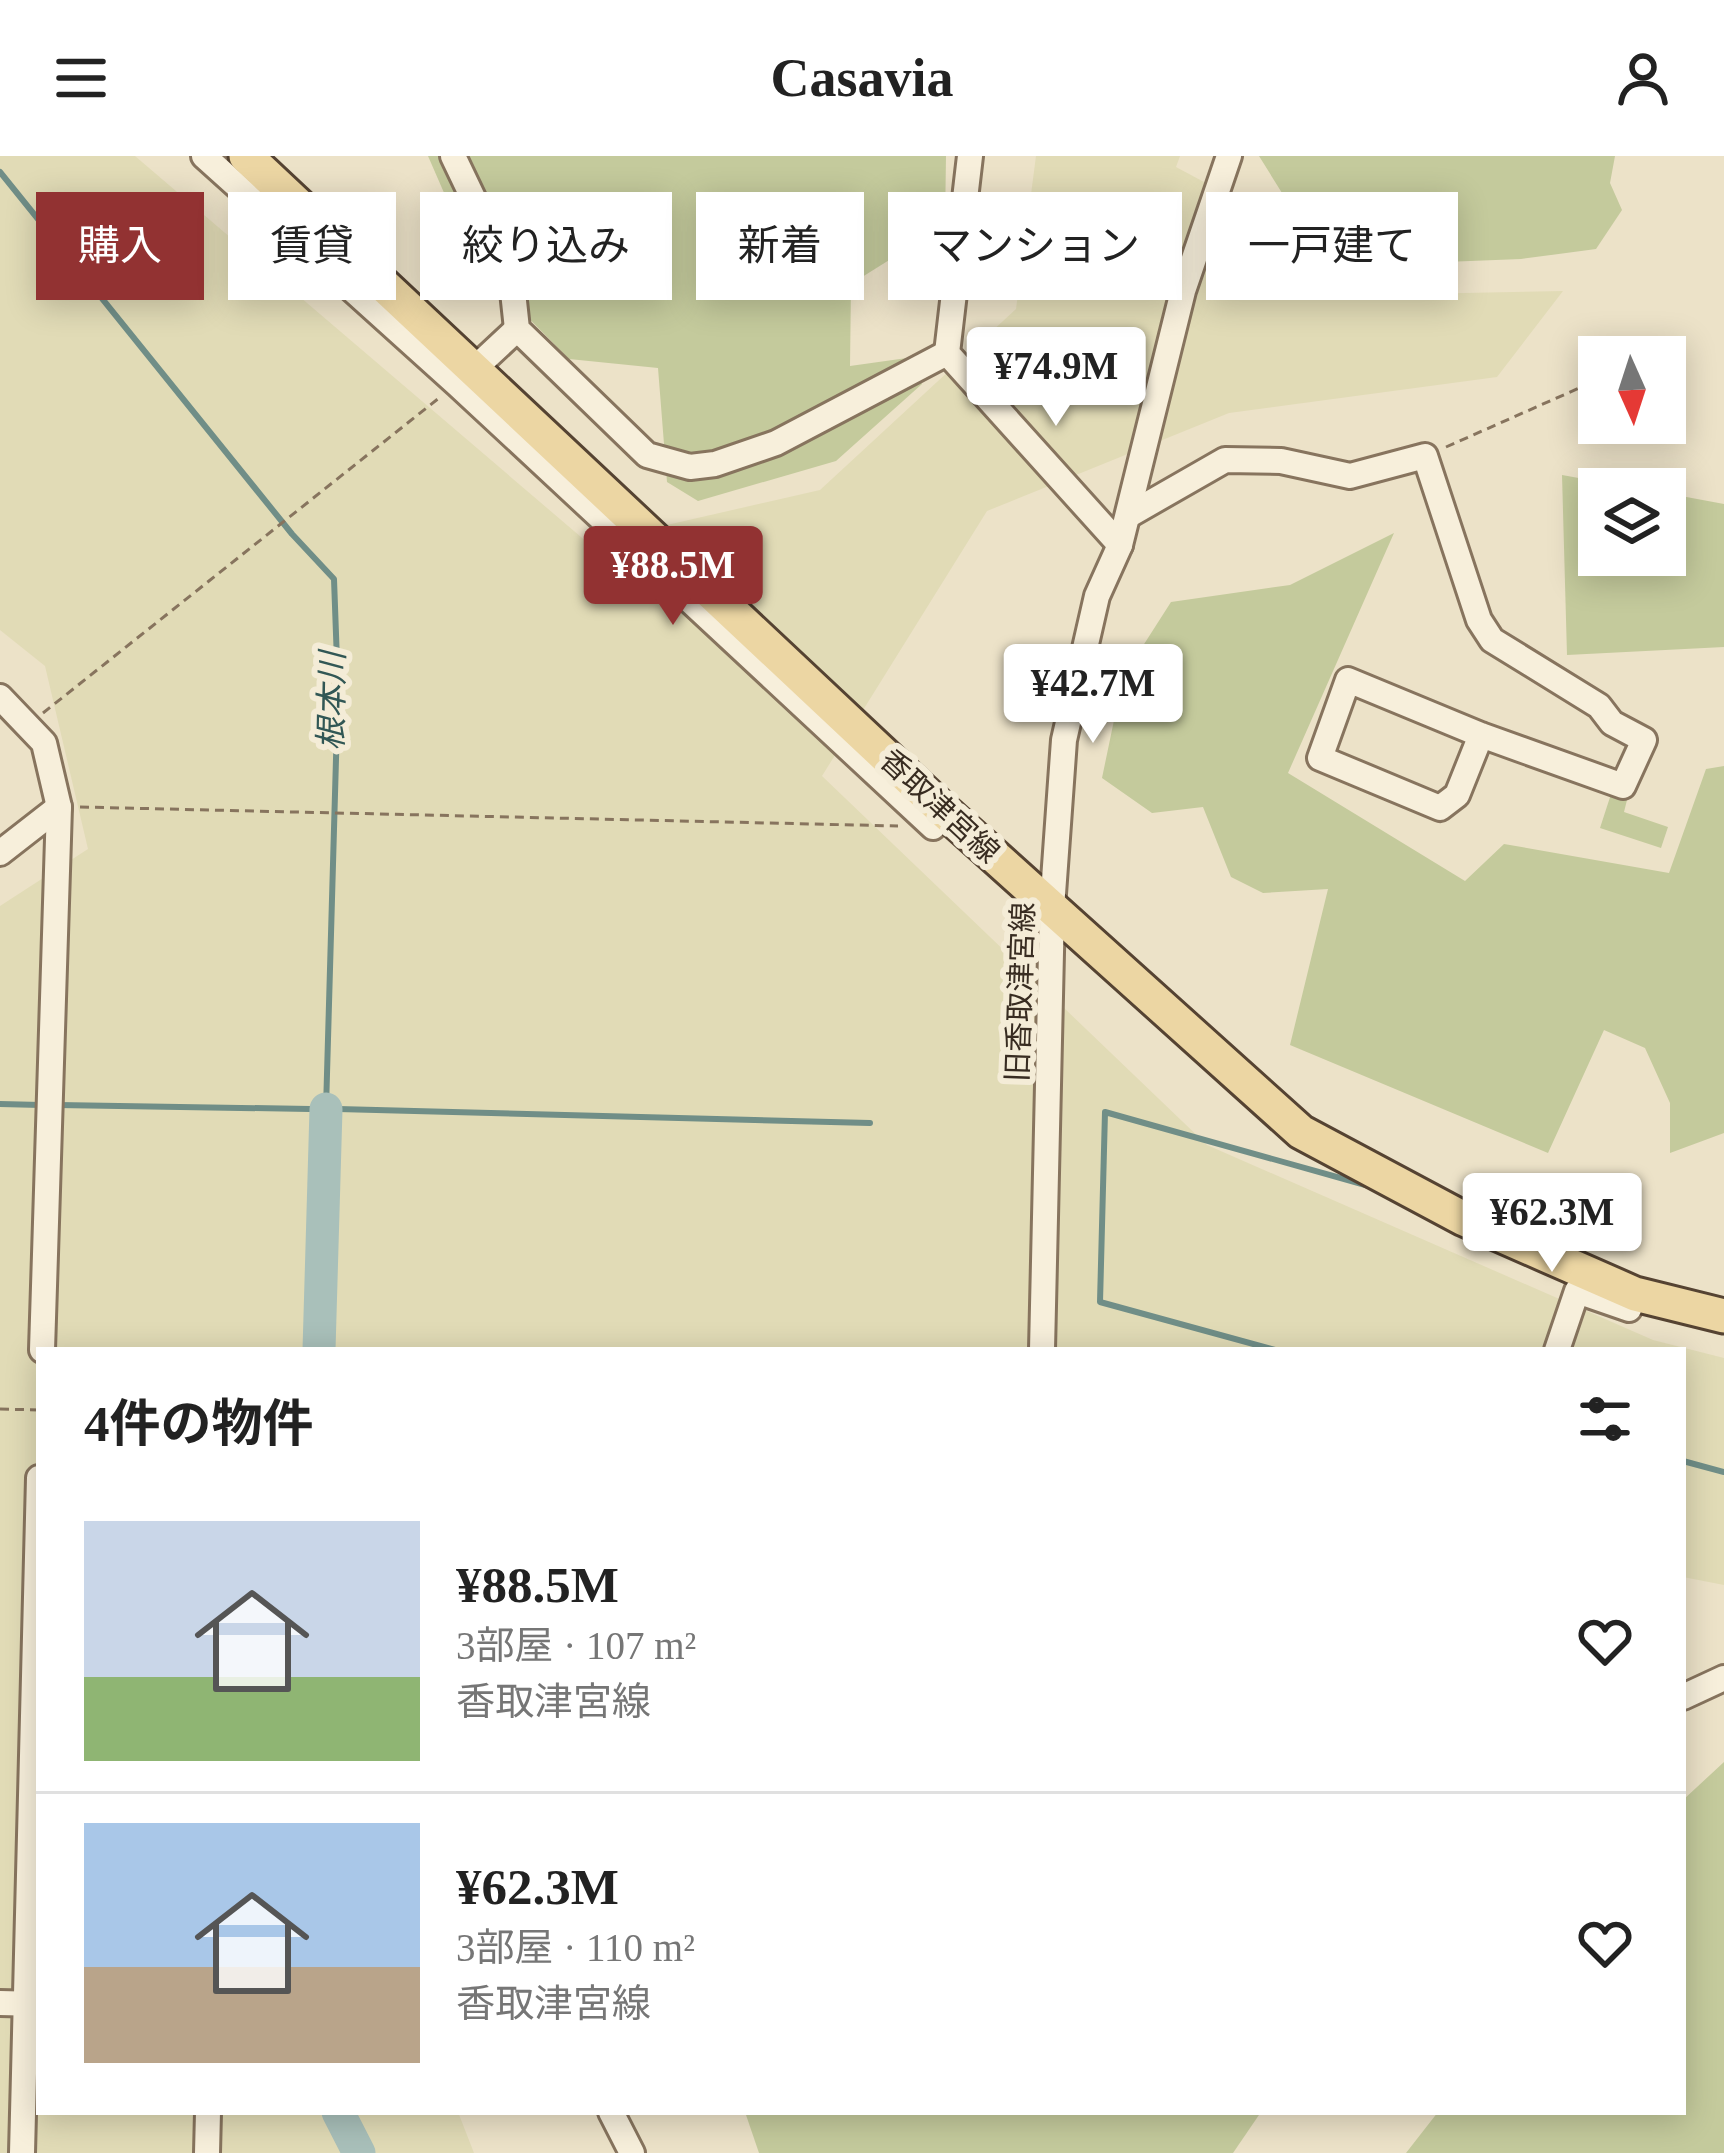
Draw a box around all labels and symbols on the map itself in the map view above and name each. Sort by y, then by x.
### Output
pin: ¥74.9M [958,327,1154,429]
north arrow [1578,336,1686,444]
pin: ¥88.5M [575,526,771,628]
pin: ¥42.7M [995,644,1191,746]
water label: 根本川 [313,648,351,751]
street label: 香取津宮線 [874,743,1006,869]
street label: 旧香取津宮線 [1000,901,1040,1083]
pin: ¥62.3M [1454,1173,1650,1275]

